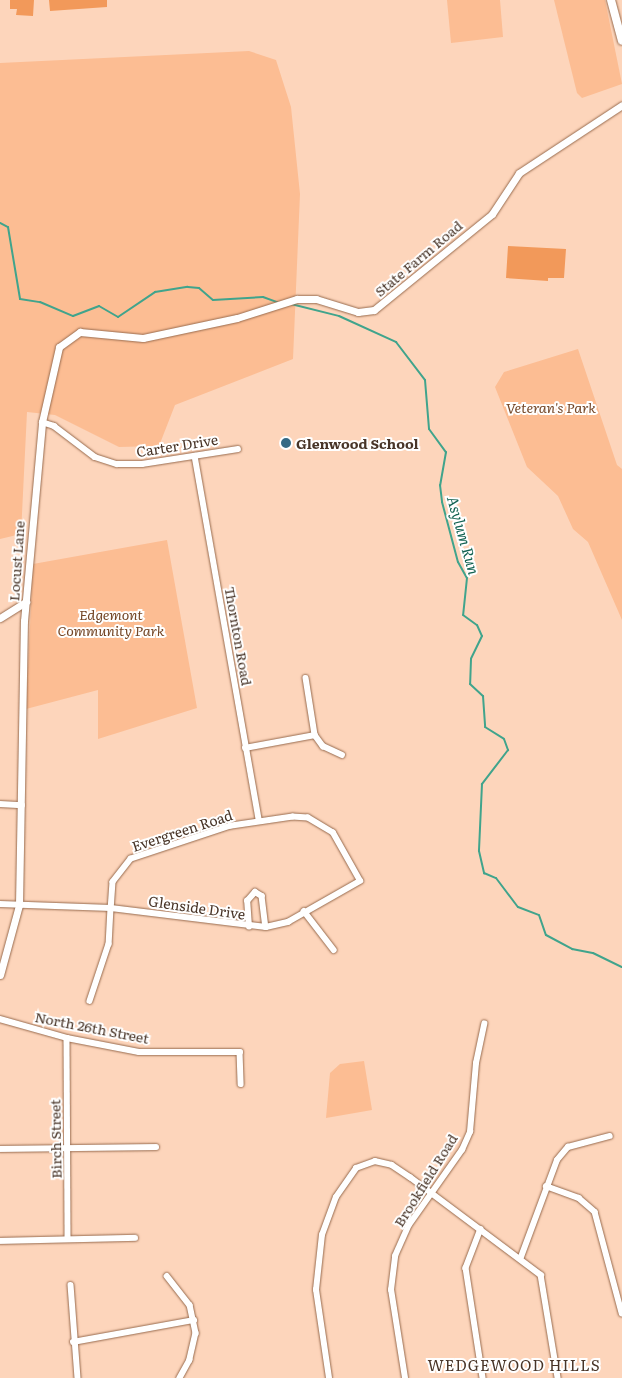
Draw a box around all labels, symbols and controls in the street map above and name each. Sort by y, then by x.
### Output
street label: State Farm Road [371,217,465,299]
park label: Veteran's Park [506,399,596,415]
street label: Carter Drive [135,430,219,460]
place label: Glenwood School [296,435,419,451]
marker: Glenwood School [280,437,292,449]
water label: Asylum Run [444,493,484,577]
street label: Locust Lane [5,520,27,602]
street label: Thornton Road [222,585,256,687]
park label: Edgemont Community Park [58,606,164,638]
street label: Evergreen Road [129,806,235,854]
street label: Glenside Drive [148,892,246,922]
street label: North 26th Street [34,1008,150,1046]
street label: Birch Street [46,1099,64,1179]
street label: Brookfield Road [390,1130,460,1230]
district label: WEDGEWOOD HILLS [426,1356,602,1374]

